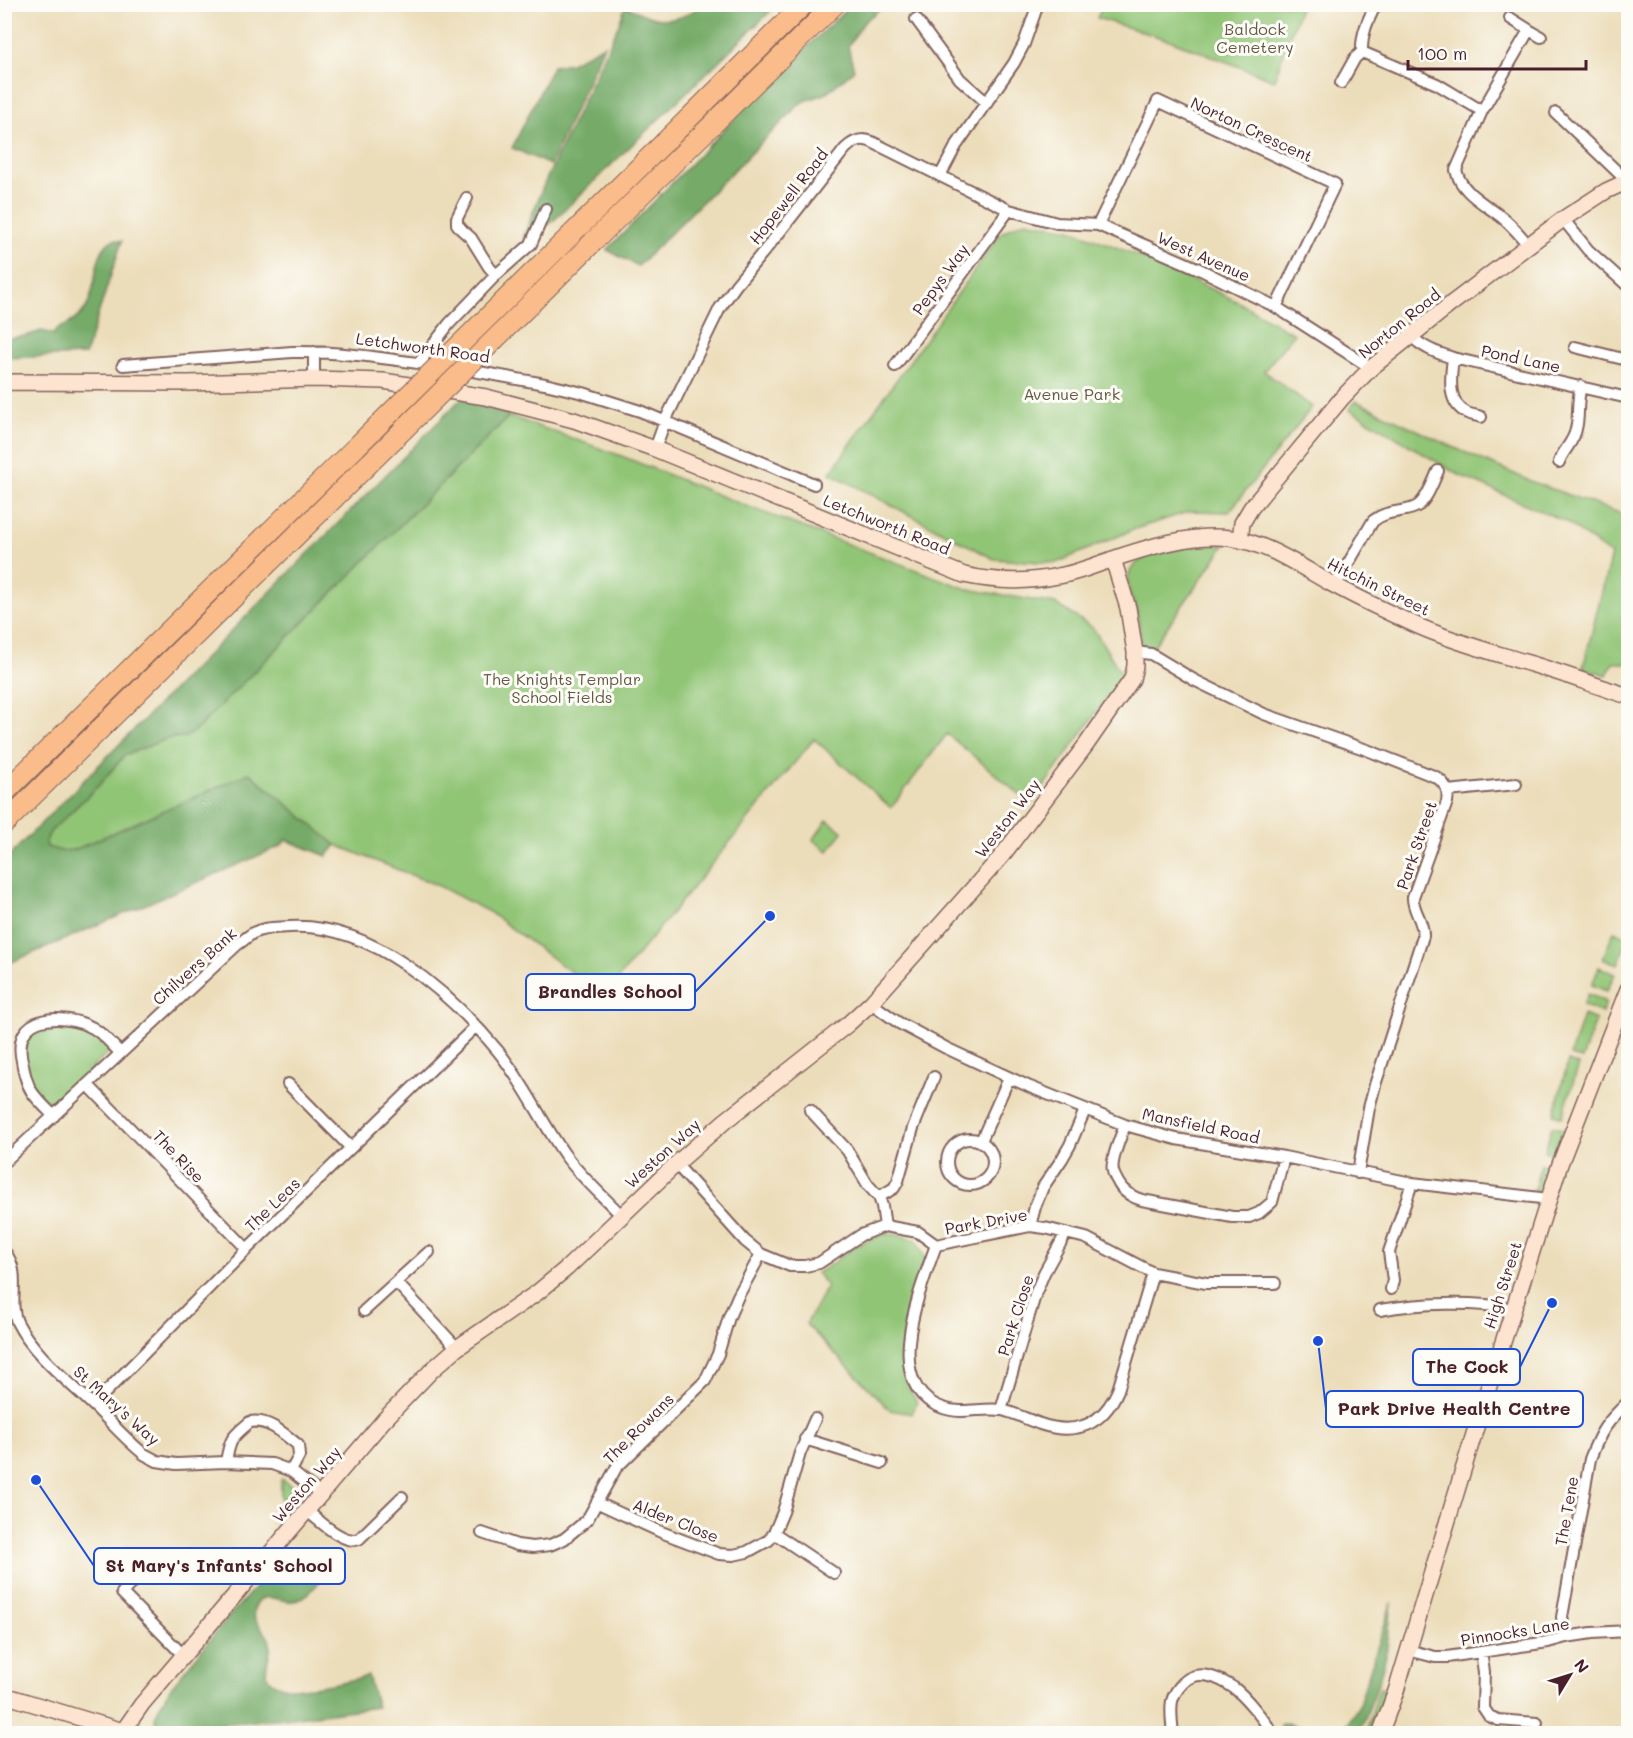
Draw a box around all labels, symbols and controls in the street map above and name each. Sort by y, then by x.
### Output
park label: Baldock Cemetery [1216,18,1294,57]
scale bar [1408,33,1586,71]
text: 100 m [1417,41,1467,65]
street label: Norton Crescent [1188,92,1316,166]
street label: Hopewell Road [744,144,832,248]
street label: West Avenue [1154,226,1254,286]
street label: Pepys Way [907,239,973,319]
street label: Norton Road [1354,283,1444,363]
street label: Letchworth Road [355,327,491,367]
street label: Pond Lane [1479,339,1563,377]
park label: Avenue Park [1024,383,1120,404]
street label: Letchworth Road [821,489,953,559]
street label: Hitchin Street [1324,552,1434,620]
park label: The Knights Templar School Fields [483,668,641,707]
street label: Weston Way [970,774,1044,862]
street label: Park Street [1391,798,1441,892]
street label: Chilvers Bank [148,923,240,1009]
callout: Brandles School [526,974,695,1010]
text: Brandles School [538,979,682,1003]
street label: Mansfield Road [1140,1102,1262,1148]
street label: Weston Way [620,1114,704,1192]
street label: The Rise [149,1125,209,1187]
street label: The Leas [240,1172,304,1236]
street label: Park Drive [943,1203,1029,1239]
street label: High Street [1478,1239,1526,1331]
street label: Park Close [992,1272,1038,1358]
callout: The Cock [1413,1349,1520,1385]
text: The Cock [1425,1354,1509,1378]
street label: St Mary's Way [69,1361,165,1449]
street label: The Rowans [598,1388,678,1468]
callout: Park Drive Health Centre [1326,1391,1583,1427]
text: Park Drive Health Centre [1338,1396,1571,1420]
street label: Weston Way [267,1441,345,1527]
street label: The Tene [1550,1474,1582,1548]
street label: Alder Close [630,1493,722,1547]
callout: St Mary's Infants' School [94,1548,345,1584]
text: St Mary's Infants' School [106,1553,333,1577]
street label: Pinnocks Lane [1459,1612,1571,1650]
north arrow [1540,1645,1600,1705]
text: N [1570,1654,1594,1677]

